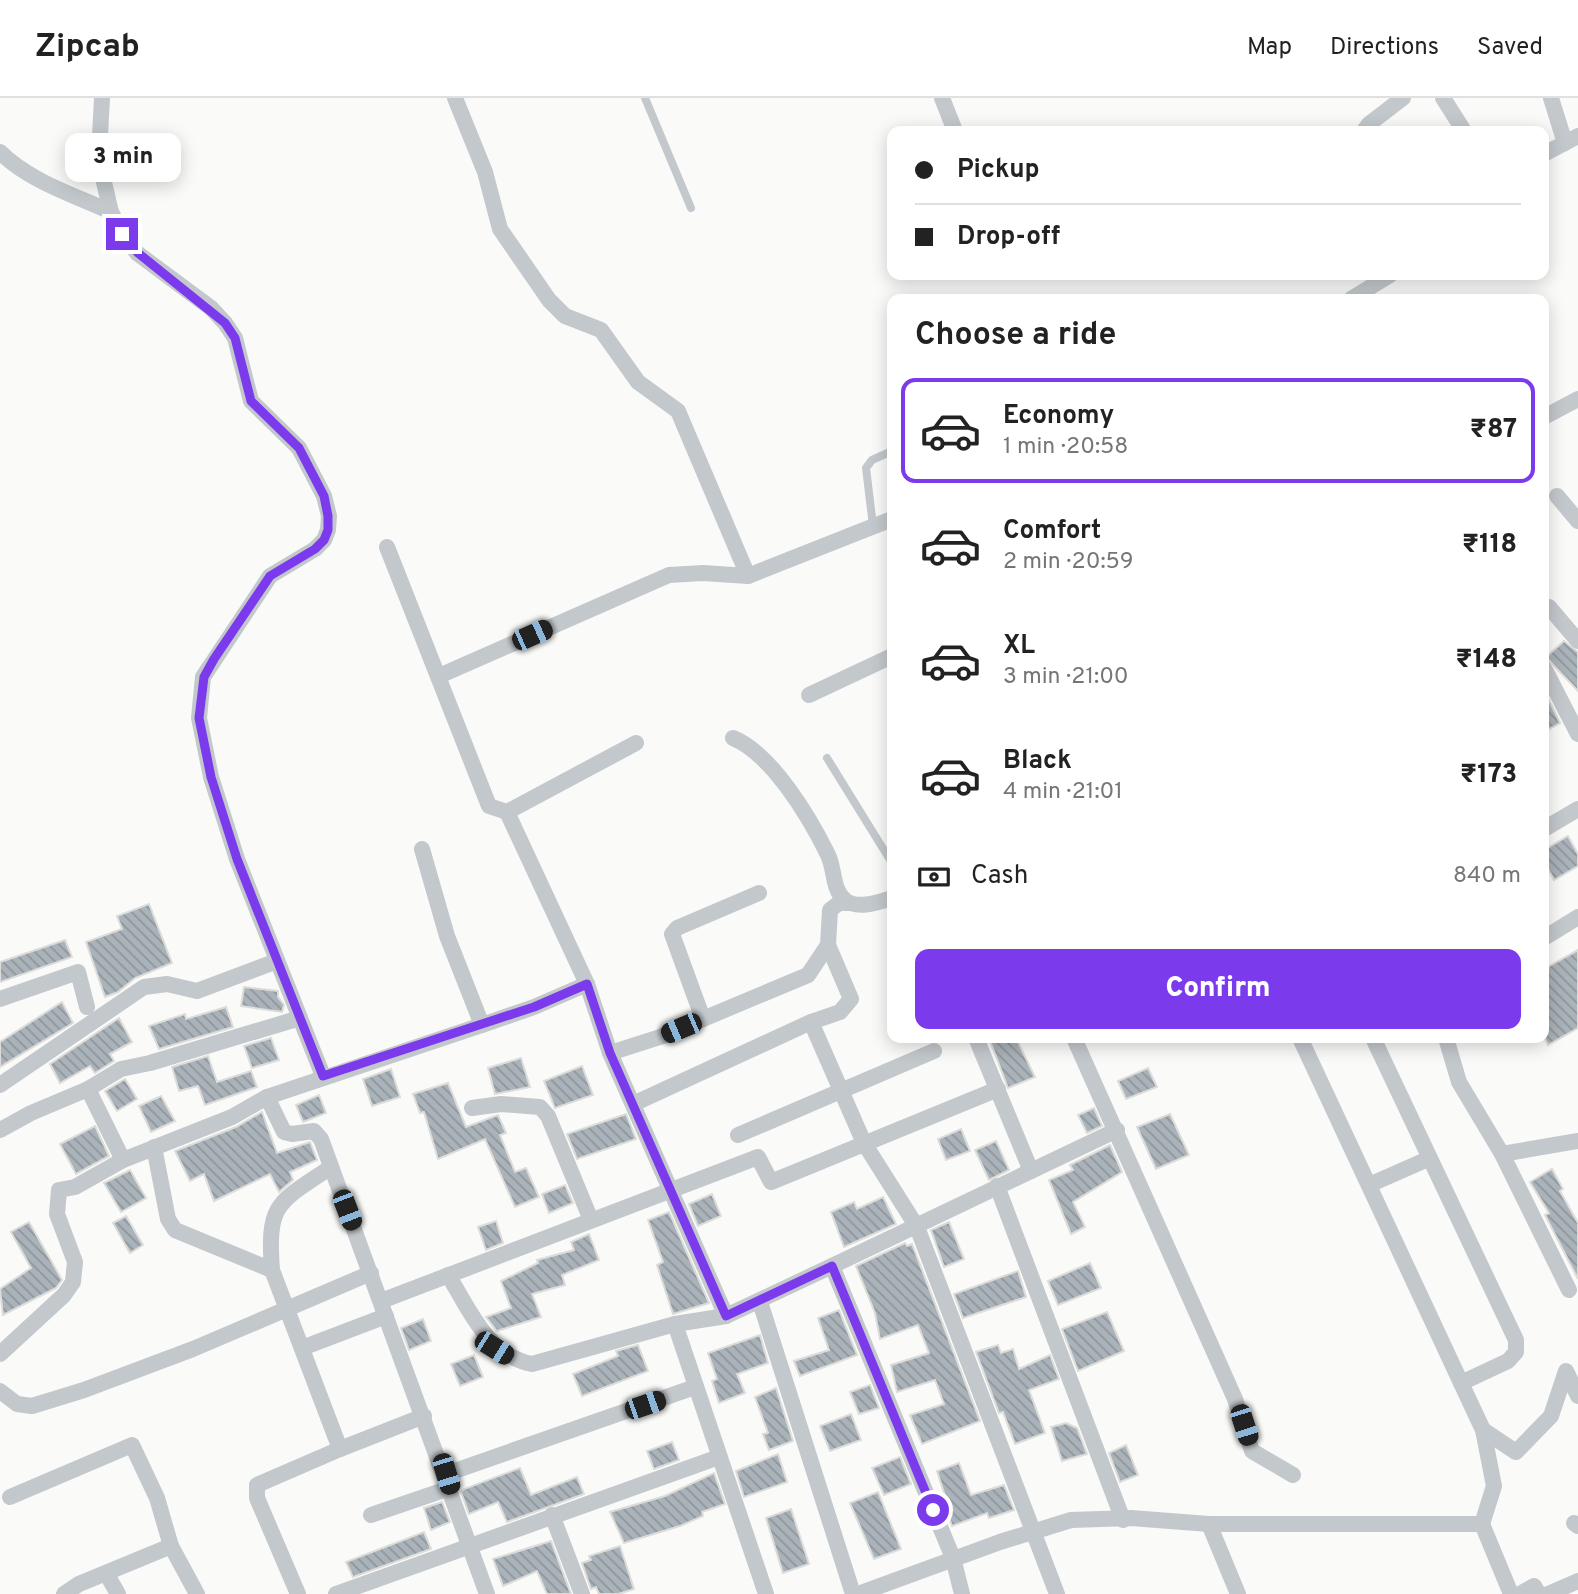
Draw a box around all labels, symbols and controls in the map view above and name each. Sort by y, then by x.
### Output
text: Zipcab [35,27,140,69]
text: Map [1247,33,1292,63]
text: Directions [1330,33,1439,63]
text: Saved [1477,33,1543,63]
callout: 3 min [64,132,180,181]
text: 3 min [93,143,153,172]
text: Pickup [957,154,1040,187]
route end [106,218,138,250]
text: Drop-off [957,221,1060,254]
text: Choose a ride [915,316,1116,356]
icon: car [919,399,982,462]
text: Economy [1003,400,1114,433]
text: ₹87 [1470,414,1517,447]
text: 1 min · 20:58 [1003,433,1128,462]
icon: car [919,514,982,577]
text: Comfort [1003,515,1101,548]
text: ₹118 [1462,529,1517,562]
text: 2 min · 20:59 [1003,548,1133,577]
car [509,617,556,653]
icon: car [919,629,982,692]
text: XL [1003,630,1035,663]
text: ₹148 [1456,644,1517,677]
text: 3 min · 21:00 [1003,663,1129,692]
icon: car [919,744,982,807]
text: Black [1003,745,1072,778]
text: ₹173 [1460,759,1517,792]
text: 4 min · 21:01 [1003,778,1123,807]
icon: cash [915,858,953,896]
text: Cash [971,860,1028,893]
text: 840 m [1453,862,1521,891]
button: Confirm [915,949,1521,1029]
car [658,1010,705,1046]
car [330,1187,365,1233]
car [471,1328,518,1368]
car [622,1388,669,1422]
car [1228,1402,1261,1448]
car [430,1451,463,1497]
route start [917,1494,949,1526]

